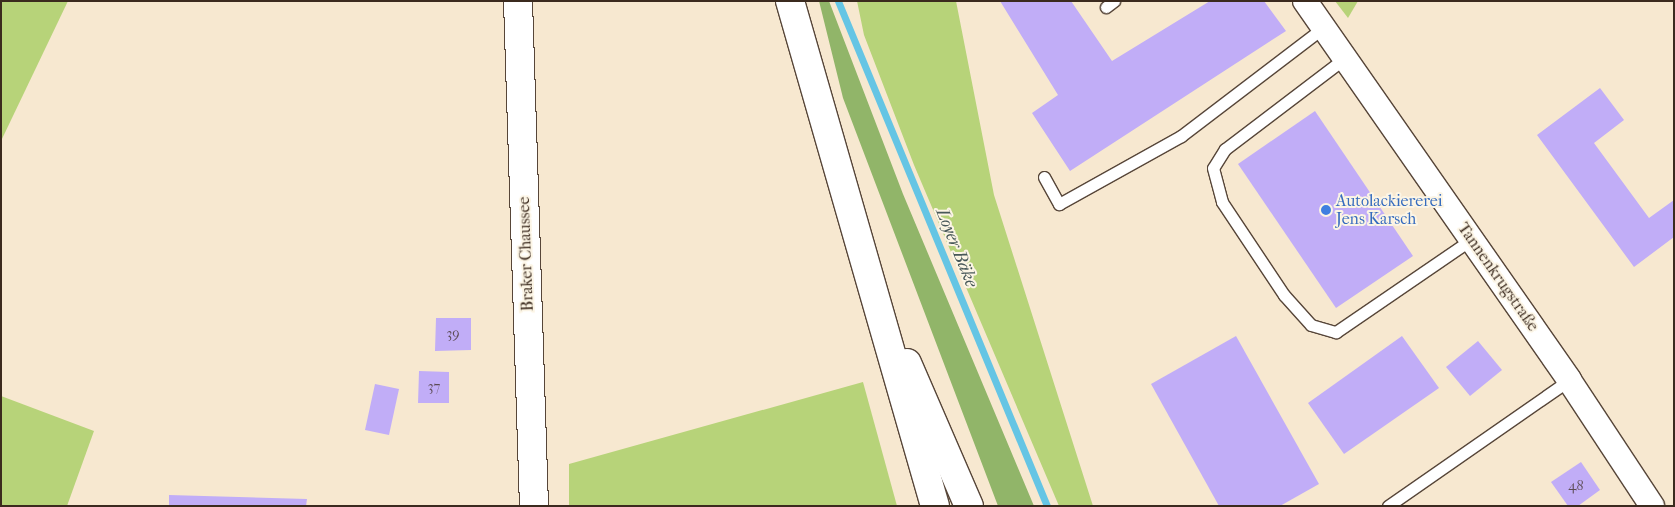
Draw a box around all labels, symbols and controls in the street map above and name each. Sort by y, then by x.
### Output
place label: Autolackiererei Jens Karsch [1336,191,1442,229]
street label: Braker Chaussee [514,196,538,312]
marker: Autolackiererei Jens Karsch [1320,204,1332,216]
water label: Loyer Bäke [930,205,982,291]
street label: Tannenkrugstraße [1453,219,1543,335]
house number: 39 [446,326,460,342]
house number: 37 [428,379,440,395]
house number: 48 [1568,478,1584,494]

